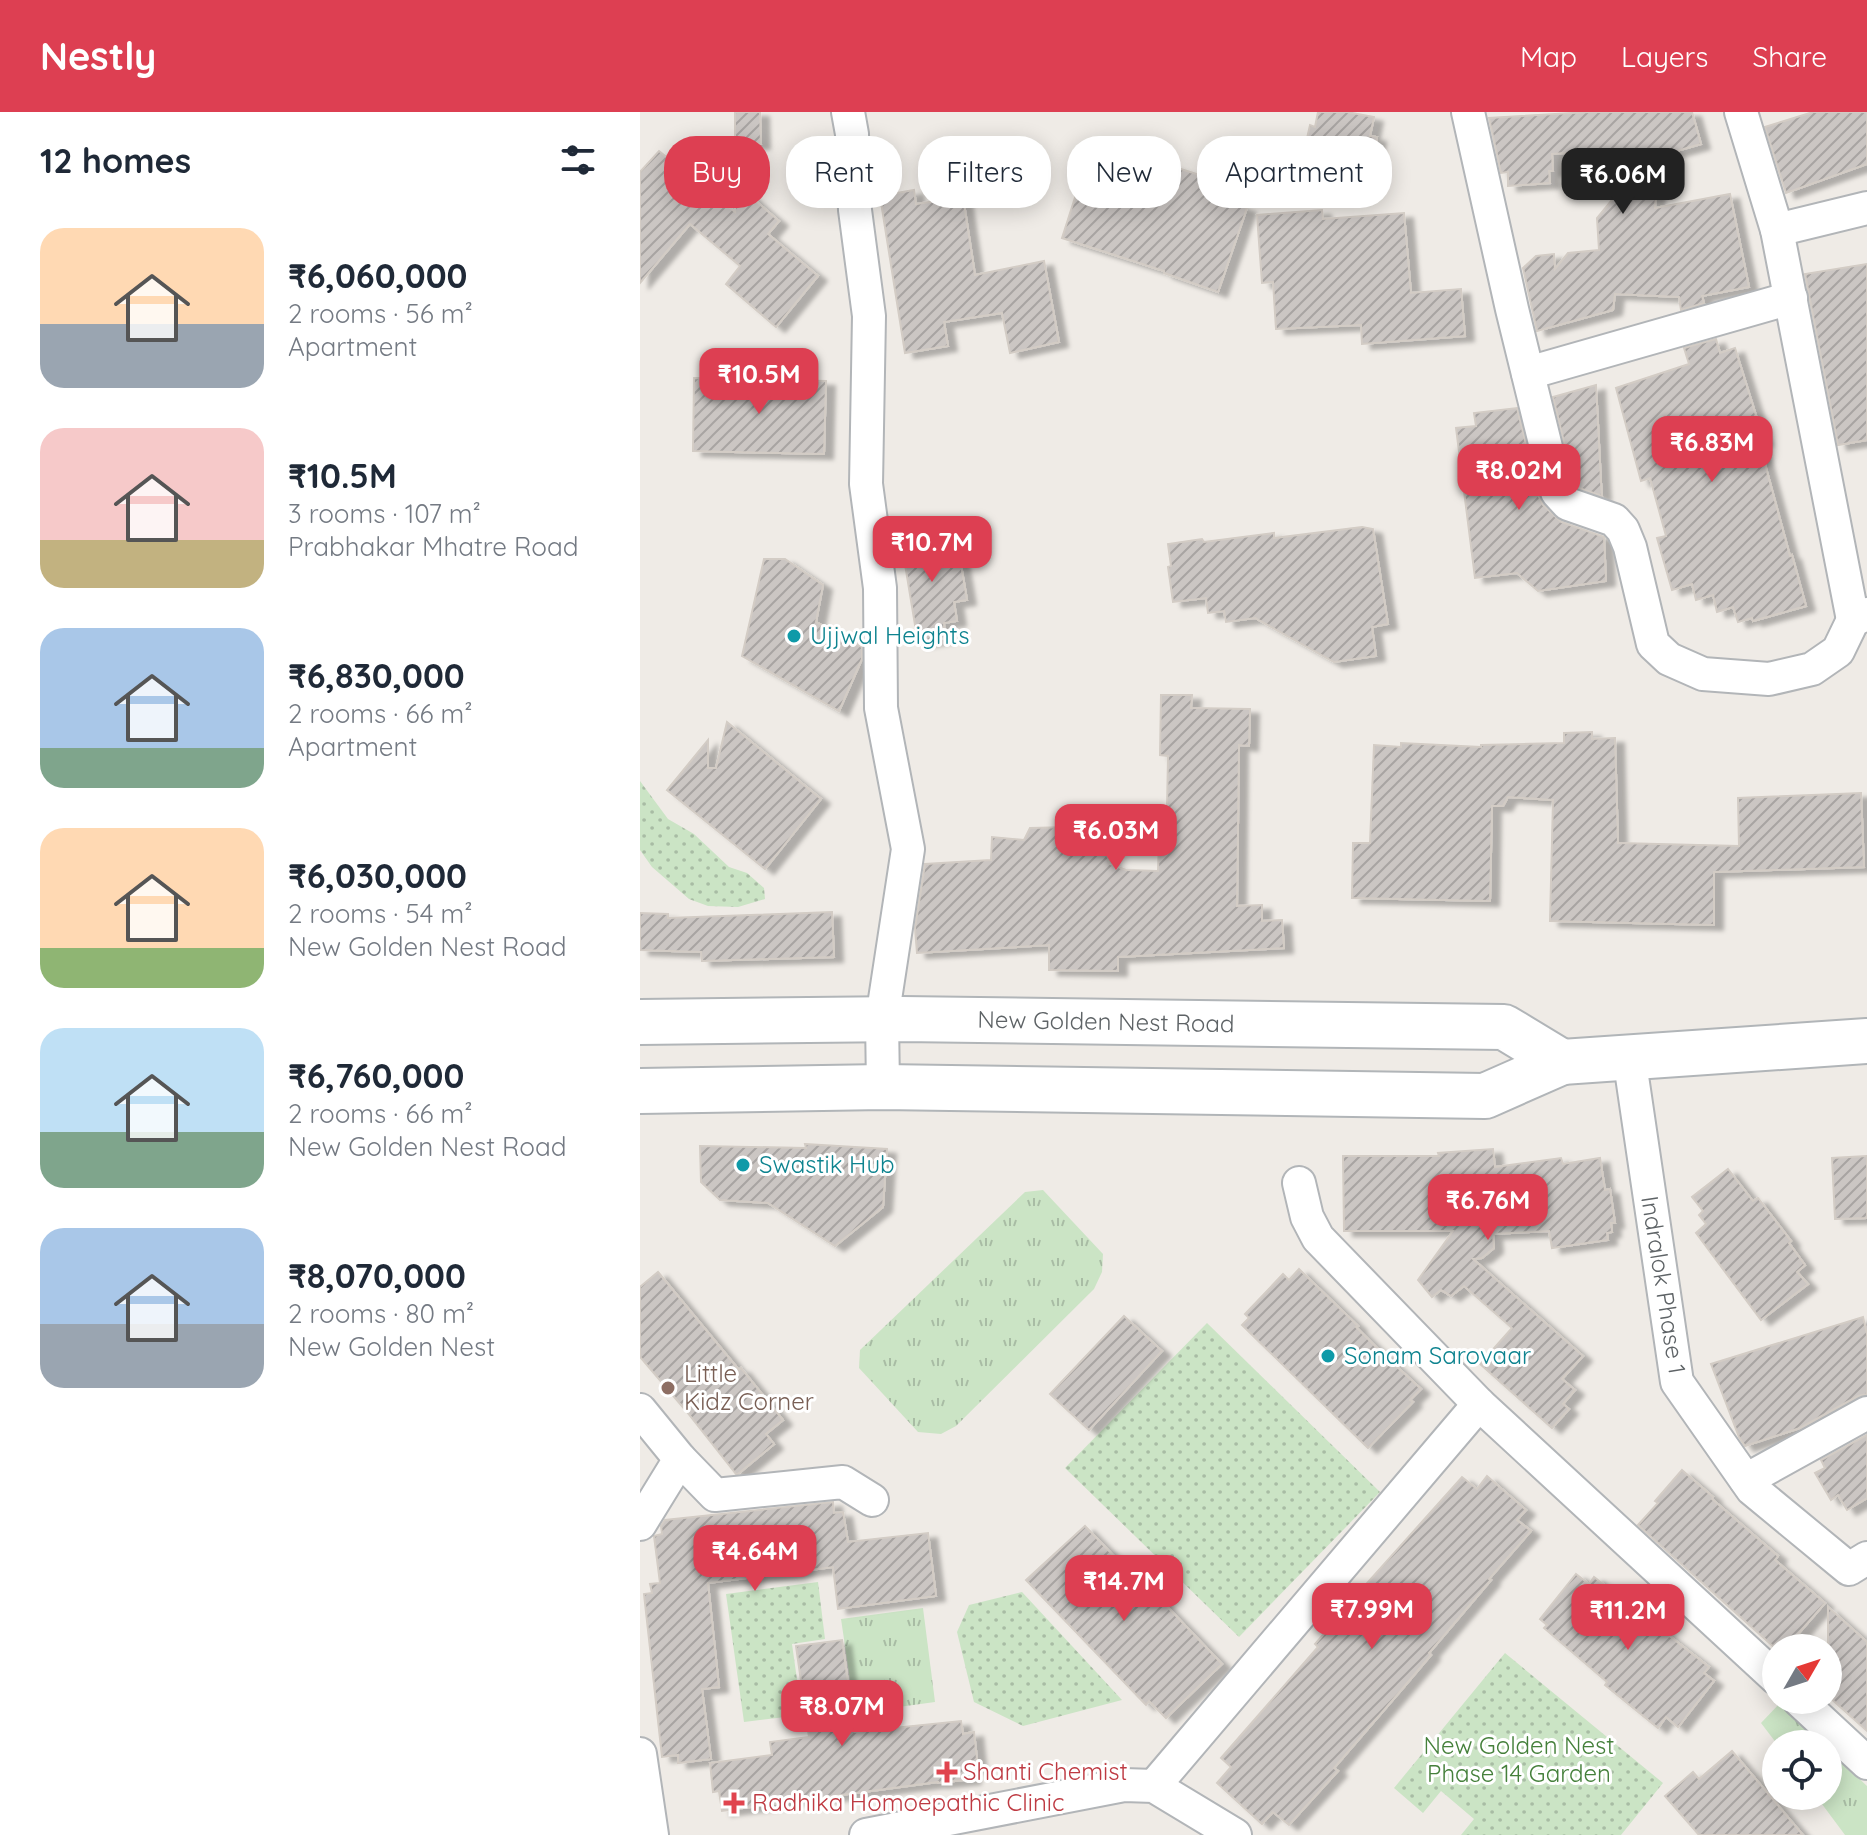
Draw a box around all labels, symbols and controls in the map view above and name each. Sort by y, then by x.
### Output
text: Nestly [40,32,156,80]
text: Map [1520,39,1577,74]
text: Layers [1621,39,1708,74]
text: Share [1752,39,1827,74]
chip: Buy [664,136,770,208]
chip: Rent [786,136,902,208]
chip: Filters [918,136,1051,208]
chip: New [1067,136,1181,208]
chip: Apartment [1197,136,1392,208]
icon: filters [556,138,600,182]
text: 12 homes [40,139,191,182]
pin: ₹6.06M [1558,148,1688,216]
text: ₹6.06M [1580,157,1666,190]
text: ₹6,060,000 [288,254,468,297]
icon: home [104,260,200,356]
text: 2 rooms · 56 m² [288,297,473,330]
text: Apartment [288,330,417,363]
pin: ₹10.5M [694,348,824,416]
text: ₹10.5M [717,357,801,390]
pin: ₹6.83M [1647,416,1777,484]
text: ₹6.83M [1670,425,1754,458]
pin: ₹8.02M [1454,444,1584,512]
text: ₹8.02M [1475,453,1563,486]
text: ₹10.5M [288,454,397,497]
icon: home [104,460,200,556]
text: 3 rooms · 107 m² [288,497,481,530]
pin: ₹10.7M [867,516,997,584]
text: ₹10.7M [891,525,973,558]
text: Prabhakar Mhatre Road [288,530,578,563]
place label: Ujjwal Heights [810,620,969,650]
marker: Ujjwal Heights [785,627,803,645]
text: ₹6,830,000 [288,654,465,697]
icon: home [104,660,200,756]
text: 2 rooms · 66 m² [288,697,473,730]
text: Apartment [288,730,417,763]
pin: ₹6.03M [1051,804,1181,872]
text: ₹6.03M [1073,813,1159,846]
text: ₹6,030,000 [288,854,467,897]
icon: home [104,860,200,956]
text: 2 rooms · 54 m² [288,897,472,930]
text: New Golden Nest Road [288,930,567,963]
street label: New Golden Nest Road [977,1004,1235,1038]
text: ₹6,760,000 [288,1054,464,1097]
icon: home [104,1060,200,1156]
text: 2 rooms · 66 m² [288,1097,473,1130]
text: New Golden Nest Road [288,1130,567,1163]
place label: Swastik Hub [759,1149,895,1179]
marker: Swastik Hub [734,1156,752,1174]
pin: ₹6.76M [1423,1174,1553,1242]
text: ₹6.76M [1446,1183,1530,1216]
street label: Indralok Phase 1 [1635,1194,1693,1376]
text: ₹8,070,000 [288,1254,466,1297]
icon: home [104,1260,200,1356]
text: 2 rooms · 80 m² [288,1297,474,1330]
text: New Golden Nest [288,1330,495,1363]
place label: Sonam Sarovaar [1344,1340,1531,1370]
marker: Sonam Sarovaar [1319,1347,1337,1365]
place label: Little Kidz Corner [684,1358,814,1416]
marker: Little Kidz Corner [659,1379,677,1397]
pin: ₹4.64M [690,1525,820,1593]
text: ₹4.64M [711,1534,799,1567]
pin: ₹14.7M [1059,1555,1189,1623]
text: ₹14.7M [1083,1564,1165,1597]
pin: ₹7.99M [1307,1583,1437,1651]
pin: ₹11.2M [1563,1584,1693,1652]
text: ₹7.99M [1330,1592,1414,1625]
text: ₹11.2M [1589,1593,1667,1626]
north arrow [1762,1634,1842,1714]
map controls [1762,1634,1842,1810]
pin: ₹8.07M [777,1680,907,1748]
text: ₹8.07M [799,1689,885,1722]
park label: New Golden Nest Phase 14 Garden [1423,1730,1615,1788]
button: locate [1762,1730,1842,1810]
place label: Shanti Chemist [963,1756,1128,1786]
marker: Shanti Chemist [938,1763,956,1781]
place label: Radhika Homoepathic Clinic [752,1787,1064,1817]
marker: Radhika Homoepathic Clinic [723,1792,745,1814]

